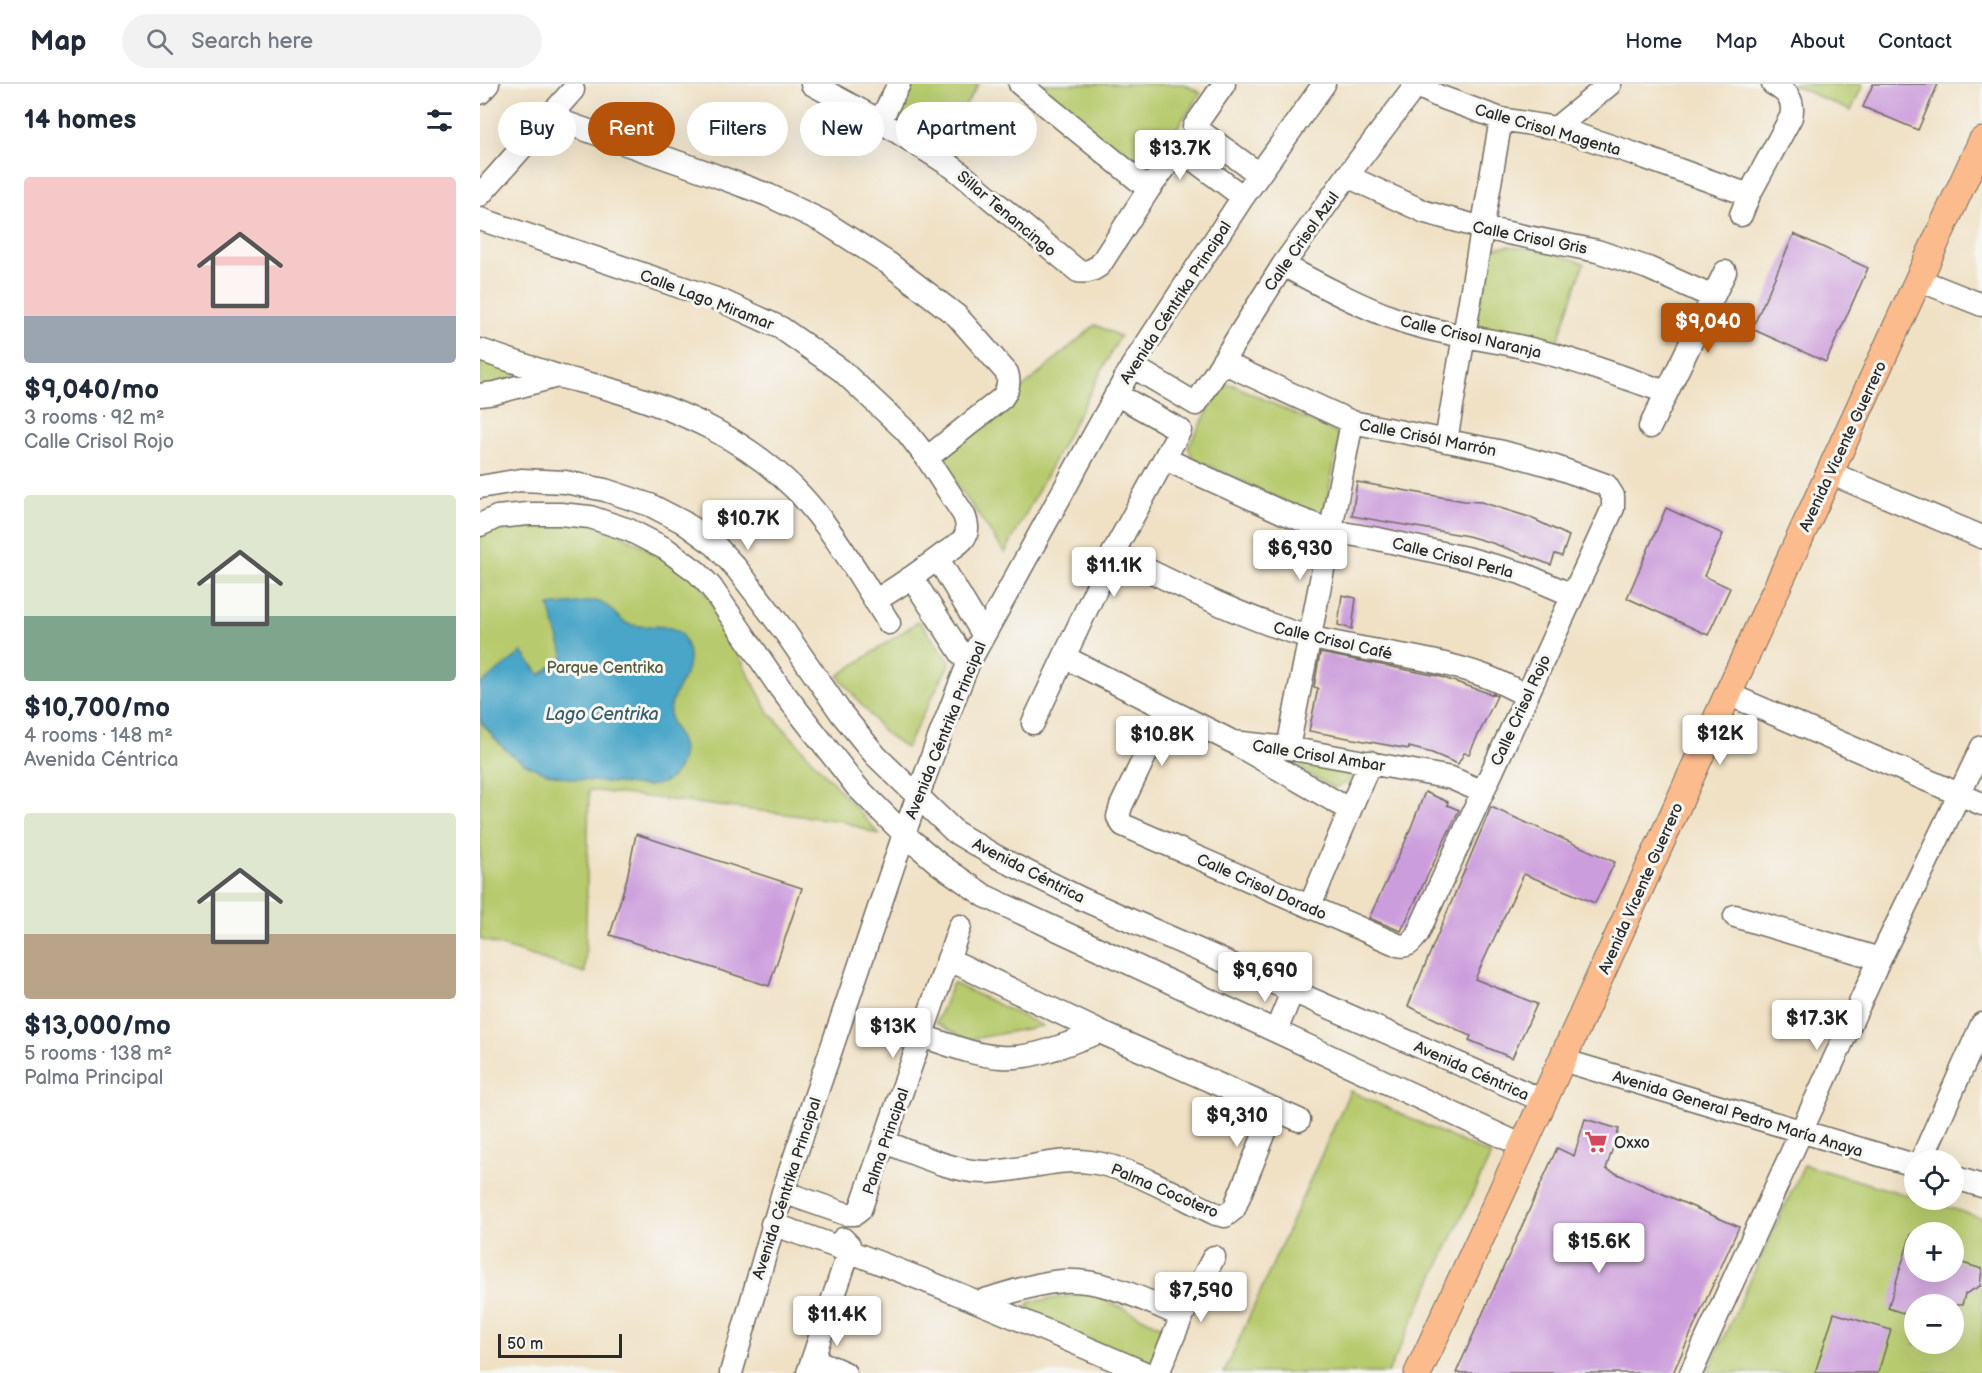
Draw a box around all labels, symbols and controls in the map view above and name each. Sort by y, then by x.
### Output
search box [122,14,542,68]
text: Map [30,25,86,58]
icon: search [143,25,176,58]
text: Search here [191,28,313,55]
text: Home [1625,29,1682,54]
text: Map [1715,29,1757,54]
text: About [1790,29,1845,54]
text: Contact [1878,29,1952,54]
street label: Calle Crisol Magenta [1472,100,1623,160]
chip: Buy [498,102,576,156]
chip: Rent [588,102,675,156]
chip: Filters [687,102,788,156]
chip: New [800,102,884,156]
chip: Apartment [896,102,1037,156]
icon: filters [423,104,456,137]
text: 14 homes [24,105,136,136]
pin: $13.7K [1131,130,1229,181]
text: $13.7K [1149,137,1211,161]
street label: Sillar Tenancingo [953,167,1059,261]
street label: Calle Crisol Azul [1261,189,1344,295]
icon: home [186,216,294,324]
street label: Avenida Céntrika Principal [1117,218,1236,388]
street label: Calle Crisol Gris [1471,218,1589,259]
street label: Calle Lago Miramar [637,266,776,335]
pin: $9,040 [1659,303,1757,354]
text: $9,040 [1675,310,1741,334]
street label: Calle Crisol Naranja [1398,312,1543,363]
street label: Avenida Vicente Guerrero [1795,358,1891,535]
text: $9,040/mo [24,375,159,406]
text: 3 rooms · 92 m² [24,406,165,430]
street label: Calle Crisól Marrón [1358,416,1498,461]
text: Calle Crisol Rojo [24,430,174,454]
pin: $10.7K [699,500,797,551]
text: $10.7K [716,507,780,531]
pin: $6,930 [1251,530,1349,581]
icon: home [186,534,294,642]
street label: Calle Crisol Perla [1390,534,1515,583]
text: $6,930 [1267,537,1333,561]
pin: $11.1K [1065,547,1163,598]
text: $11.1K [1086,554,1142,578]
street label: Calle Crisol Café [1271,619,1394,664]
street label: Avenida Céntrika Principal [902,639,991,822]
street label: Calle Crisol Rojo [1487,652,1555,769]
park label: Parque Centrika [547,659,663,678]
text: $10,700/mo [24,693,170,724]
water label: Lago Centrika [545,704,659,725]
pin: $12K [1684,715,1756,766]
pin: $10.8K [1113,716,1211,767]
text: $12K [1696,722,1744,746]
text: $10.8K [1130,723,1194,747]
text: 4 rooms · 148 m² [24,724,173,748]
street label: Calle Crisol Ambar [1251,737,1387,776]
text: Avenida Céntrica [24,748,179,772]
street label: Avenida Vicente Guerrero [1595,800,1688,977]
street label: Avenida Céntrica [969,835,1088,908]
street label: Calle Crisol Dorado [1193,850,1329,925]
icon: home [186,852,294,960]
pin: $9,690 [1216,952,1314,1003]
text: $9,690 [1232,959,1298,983]
pin: $17.3K [1768,1000,1866,1051]
text: $17.3K [1786,1007,1848,1031]
pin: $13K [857,1008,929,1059]
text: $13,000/mo [24,1011,171,1042]
text: $13K [870,1015,916,1039]
street label: Avenida Céntrica [1411,1038,1532,1105]
text: 5 rooms · 138 m² [24,1042,172,1066]
text: Palma Principal [24,1066,163,1090]
street label: Avenida General Pedro María Anaya [1610,1067,1865,1162]
street label: Palma Principal [859,1086,914,1197]
street label: Avenida Céntrika Principal [749,1095,826,1282]
pin: $9,310 [1188,1097,1286,1148]
text: $9,310 [1206,1104,1268,1128]
supermarket icon: Oxxo [1583,1129,1609,1155]
place label: Oxxo [1614,1134,1650,1153]
map controls [1904,1150,1964,1354]
button: locate [1904,1150,1964,1210]
street label: Palma Cocotero [1108,1160,1221,1223]
button: + [1904,1222,1964,1282]
pin: $15.6K [1550,1223,1648,1274]
text: $15.6K [1567,1230,1631,1254]
pin: $7,590 [1152,1272,1250,1323]
text: $7,590 [1169,1279,1233,1303]
button: − [1904,1294,1964,1354]
pin: $11.4K [788,1296,886,1347]
text: $11.4K [807,1303,867,1327]
scale bar [498,1331,622,1358]
text: 50 m [507,1335,543,1354]

